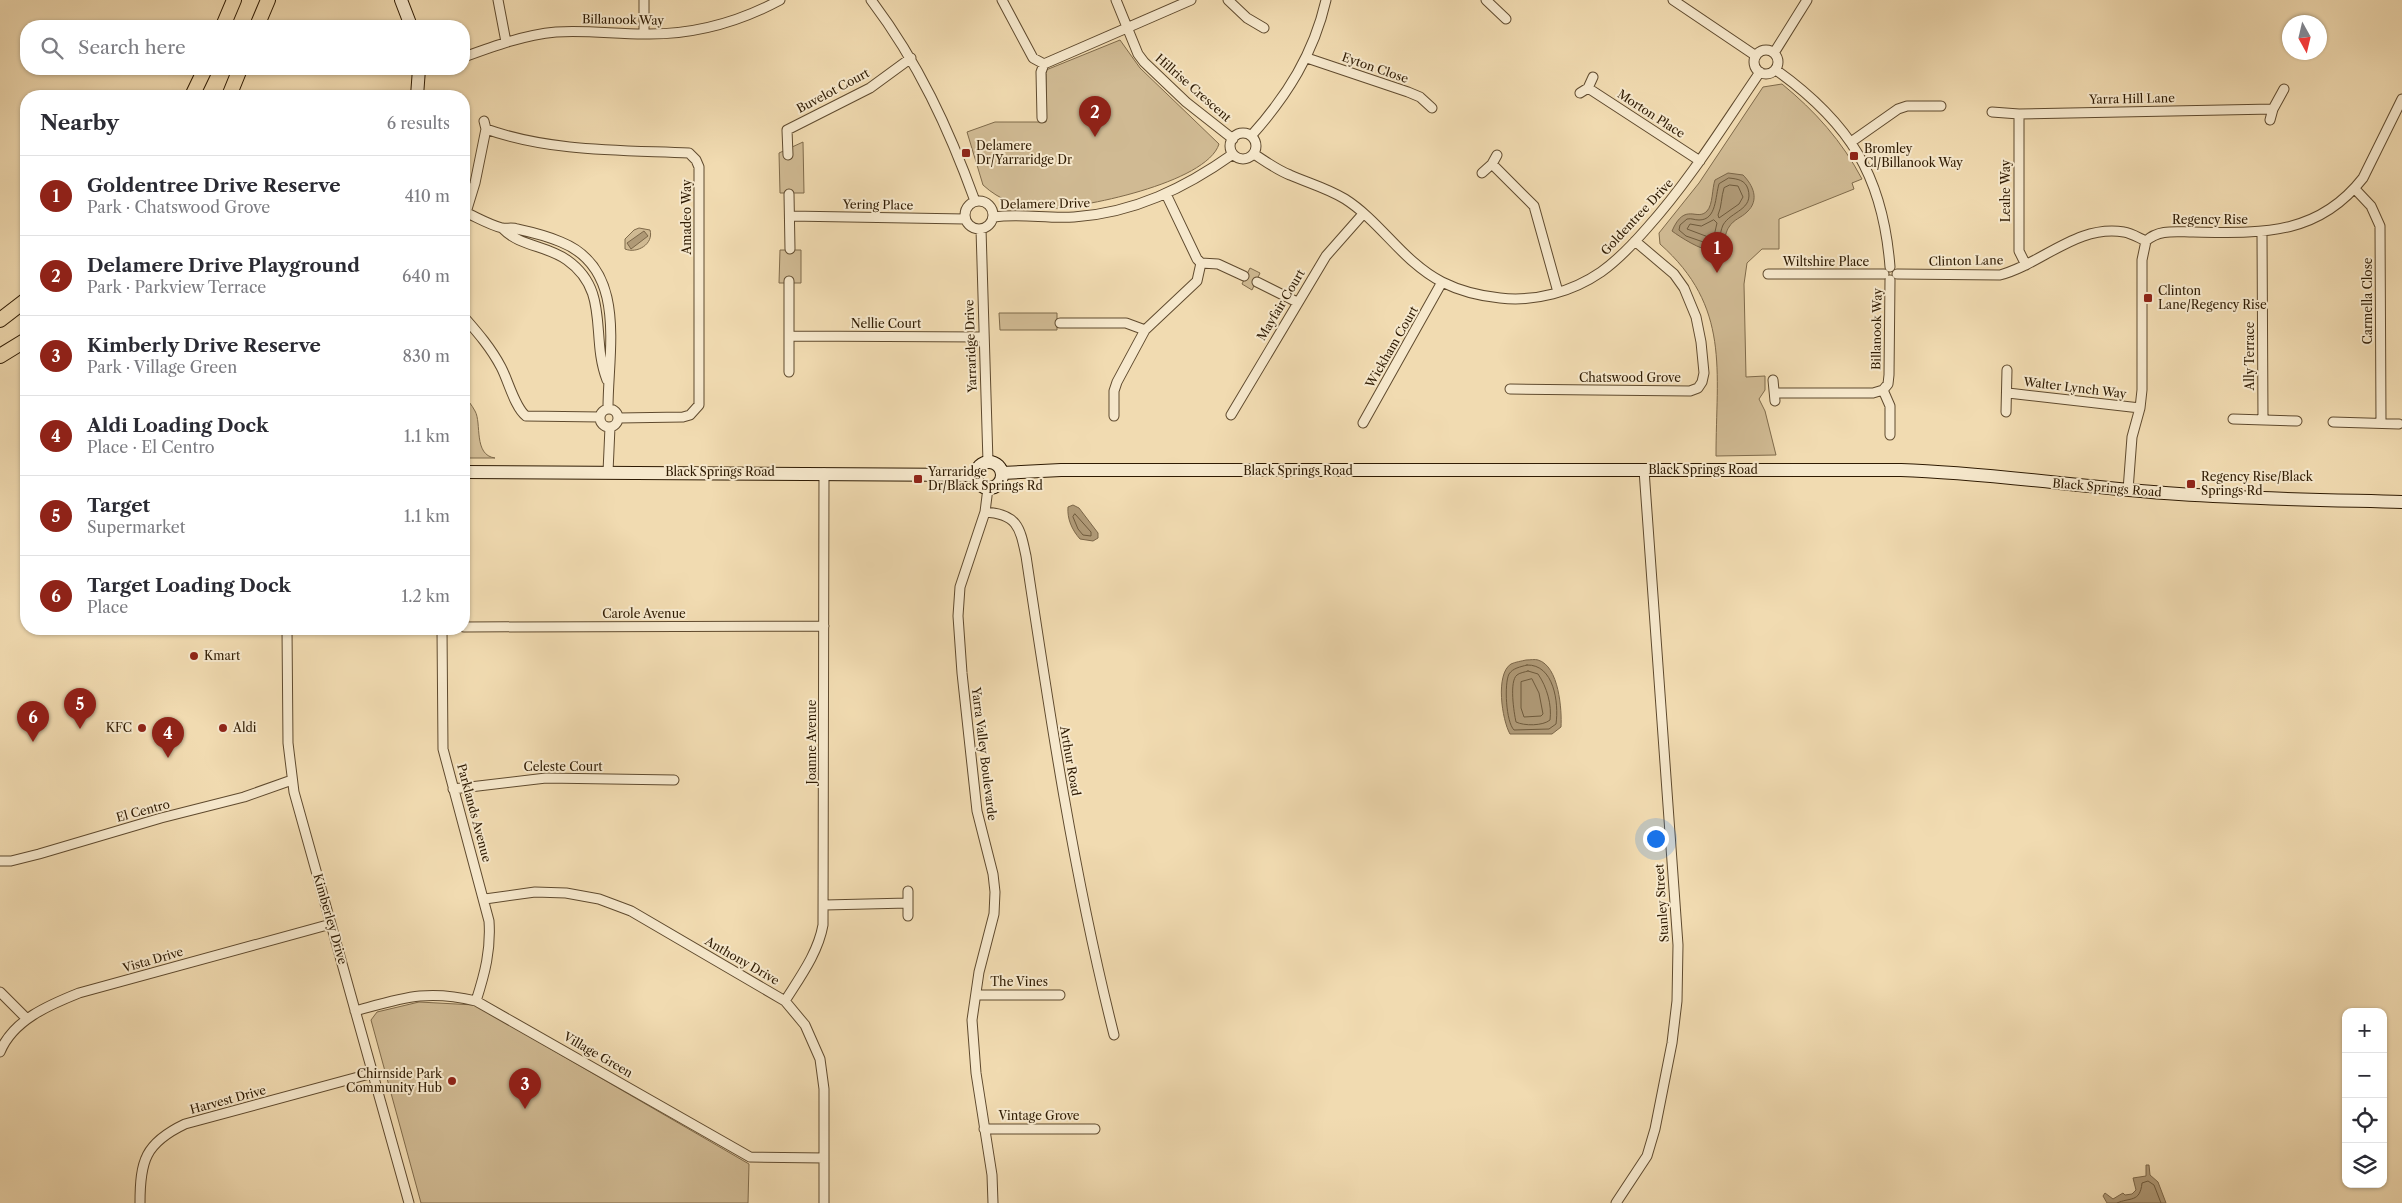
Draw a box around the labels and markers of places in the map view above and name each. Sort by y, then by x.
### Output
pin: 2 [1079,96,1111,137]
place label: Delamere Dr/Yarraridge Dr [976,138,1072,167]
place label: Bromley Cl/Billanook Way [1864,141,1963,170]
marker: Delamere Dr/Yarraridge Dr [960,147,972,159]
marker: Bromley Cl/Billanook Way [1848,150,1860,162]
pin: 1 [1701,232,1733,273]
place label: Clinton Lane/Regency Rise [2158,283,2267,312]
marker: Clinton Lane/Regency Rise [2142,292,2154,304]
place label: Yarraridge Dr/Black Springs Rd [927,464,1044,493]
place label: Regency Rise/Black Springs Rd [2201,469,2314,498]
marker: Yarraridge Dr/Black Springs Rd [912,473,924,485]
marker: Regency Rise/Black Springs Rd [2185,478,2197,490]
place label: Kmart [204,648,241,663]
marker: Kmart [188,650,200,662]
pin: 5 [64,688,96,729]
pin: 6 [17,701,49,742]
pin: 4 [152,717,184,758]
place label: KFC [106,720,132,735]
place label: Aldi [232,720,257,735]
marker: KFC [136,722,148,734]
marker: Aldi [217,722,229,734]
place label: Chirnside Park Community Hub [346,1066,443,1095]
pin: 3 [509,1068,541,1109]
marker: Chirnside Park Community Hub [446,1075,458,1087]

